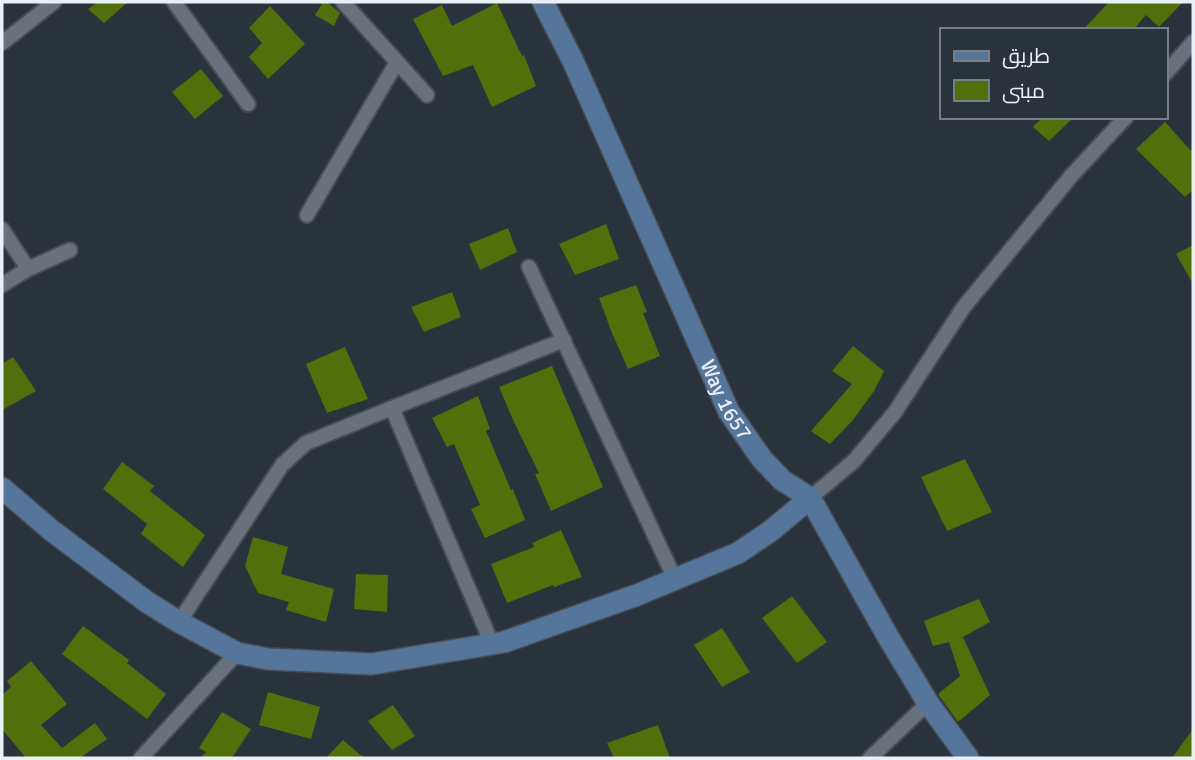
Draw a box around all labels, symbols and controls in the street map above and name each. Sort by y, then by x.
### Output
legend [940,28,1167,119]
text: طريق [1002,43,1050,69]
text: مبنى [1002,78,1045,104]
street label: Way 1657 [694,356,758,445]

